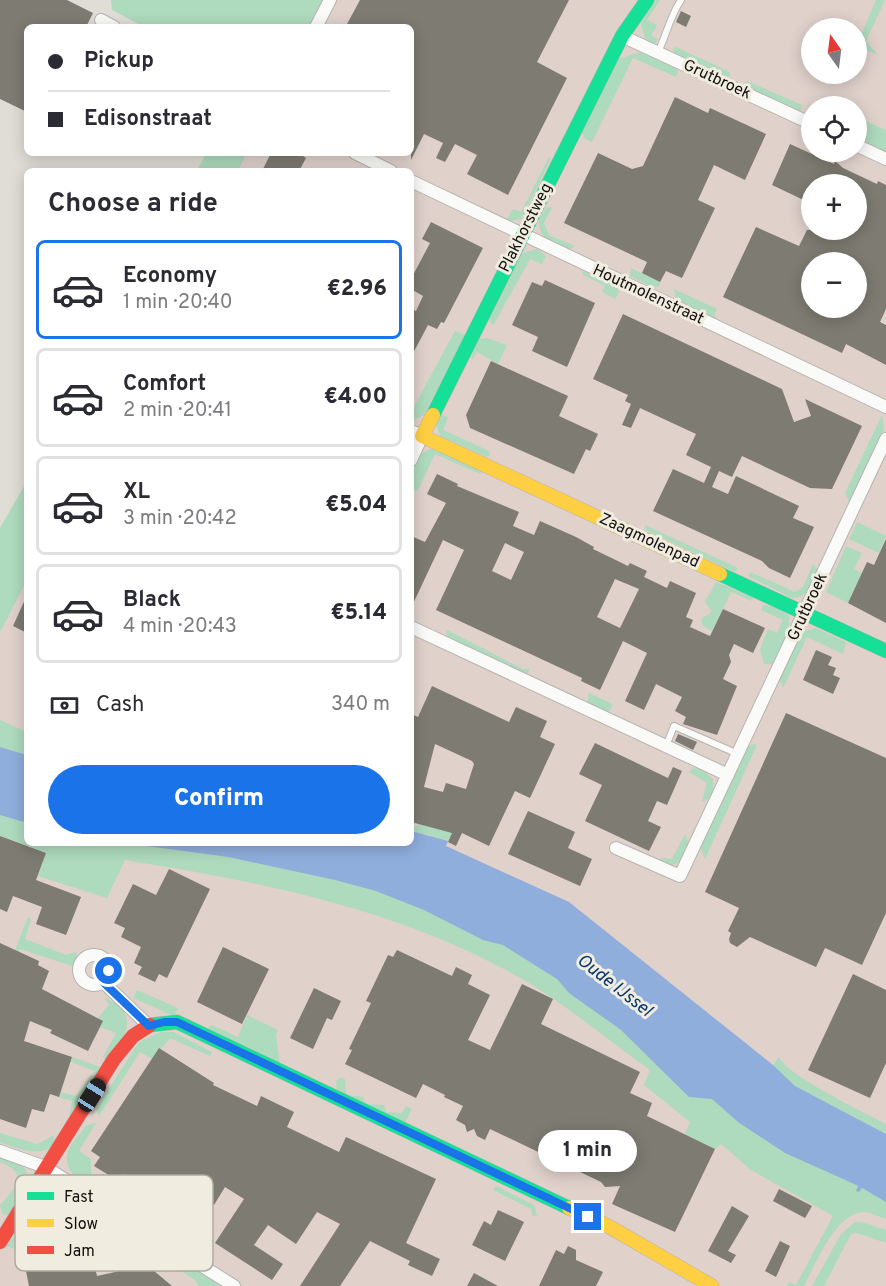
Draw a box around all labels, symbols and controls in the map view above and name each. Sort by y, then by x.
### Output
north arrow [801,18,867,84]
map controls [801,18,867,318]
text: Pickup [84,48,154,75]
street label: Grutbroek [680,56,754,104]
button: locate [801,96,867,162]
text: Edisonstraat [84,106,212,133]
button: + [801,174,867,240]
street label: Plakhorstweg [495,180,557,276]
text: Choose a ride [48,187,218,221]
button: − [801,252,867,318]
street label: Houtmolenstraat [589,260,707,330]
icon: car [51,263,105,317]
text: Economy [123,263,217,290]
text: €2.96 [327,276,387,303]
text: 1 min · 20:40 [123,290,233,316]
icon: car [51,371,105,425]
text: Comfort [123,371,206,398]
text: €4.00 [324,384,387,411]
text: 2 min · 20:41 [123,398,232,424]
icon: car [51,479,105,533]
text: XL [123,479,150,506]
text: €5.04 [325,492,387,519]
text: 3 min · 20:42 [123,506,237,532]
street label: Zaagmolenpad [596,509,702,573]
street label: Grutbroek [784,570,832,644]
icon: car [51,587,105,641]
text: Black [123,587,181,614]
text: €5.14 [331,600,387,627]
text: 4 min · 20:43 [123,614,237,640]
icon: cash [48,689,81,722]
text: Cash [96,692,145,719]
text: 340 m [331,692,390,718]
button: Confirm [48,765,390,834]
water label: Oude IJssel [572,949,657,1023]
route start [95,957,122,984]
car [75,1075,109,1115]
callout: 1 min [538,1130,638,1172]
text: 1 min [563,1138,612,1164]
legend [15,1175,213,1271]
text: Fast [64,1188,94,1208]
route end [574,1203,601,1230]
text: Slow [64,1215,98,1235]
text: Jam [64,1242,95,1262]

